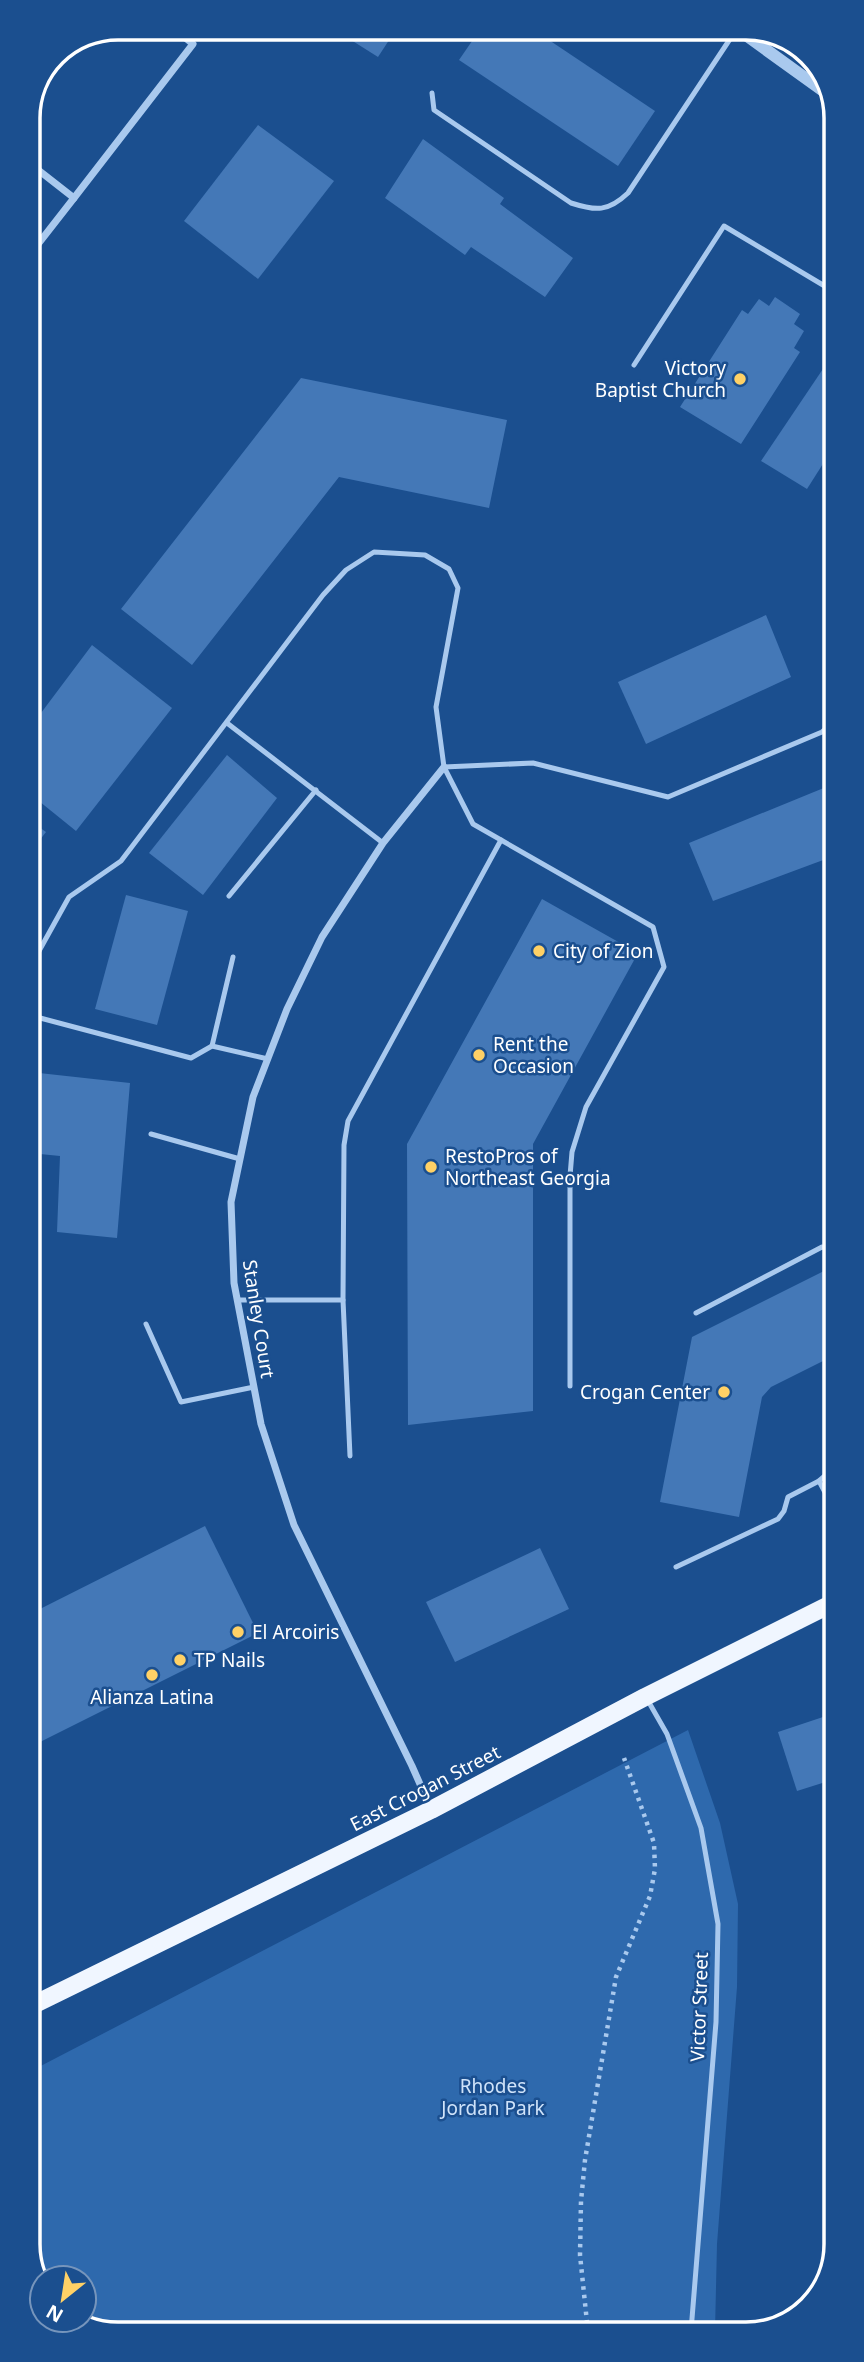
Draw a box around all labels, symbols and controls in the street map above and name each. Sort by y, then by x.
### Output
place label: Victory Baptist Church [595,355,726,403]
marker: Victory Baptist Church [732,371,748,387]
place label: City of Zion [553,938,653,964]
marker: City of Zion [531,943,547,959]
place label: Rent the Occasion [493,1031,574,1079]
marker: Rent the Occasion [471,1047,487,1063]
place label: RestoPros of Northeast Georgia [445,1143,611,1191]
marker: RestoPros of Northeast Georgia [423,1159,439,1175]
street label: Stanley Court [237,1258,281,1380]
place label: Crogan Center [580,1379,710,1405]
marker: Crogan Center [716,1384,732,1400]
place label: El Arcoiris [252,1619,339,1645]
marker: El Arcoiris [230,1624,246,1640]
place label: TP Nails [194,1647,265,1673]
marker: TP Nails [172,1652,188,1668]
marker: Alianza Latina [144,1667,160,1683]
place label: Alianza Latina [90,1684,214,1710]
street label: East Crogan Street [346,1739,505,1837]
street label: Victor Street [684,1952,714,2062]
park label: Rhodes Jordan Park [439,2073,545,2121]
north arrow [28,2264,98,2334]
text: N [41,2299,68,2329]

